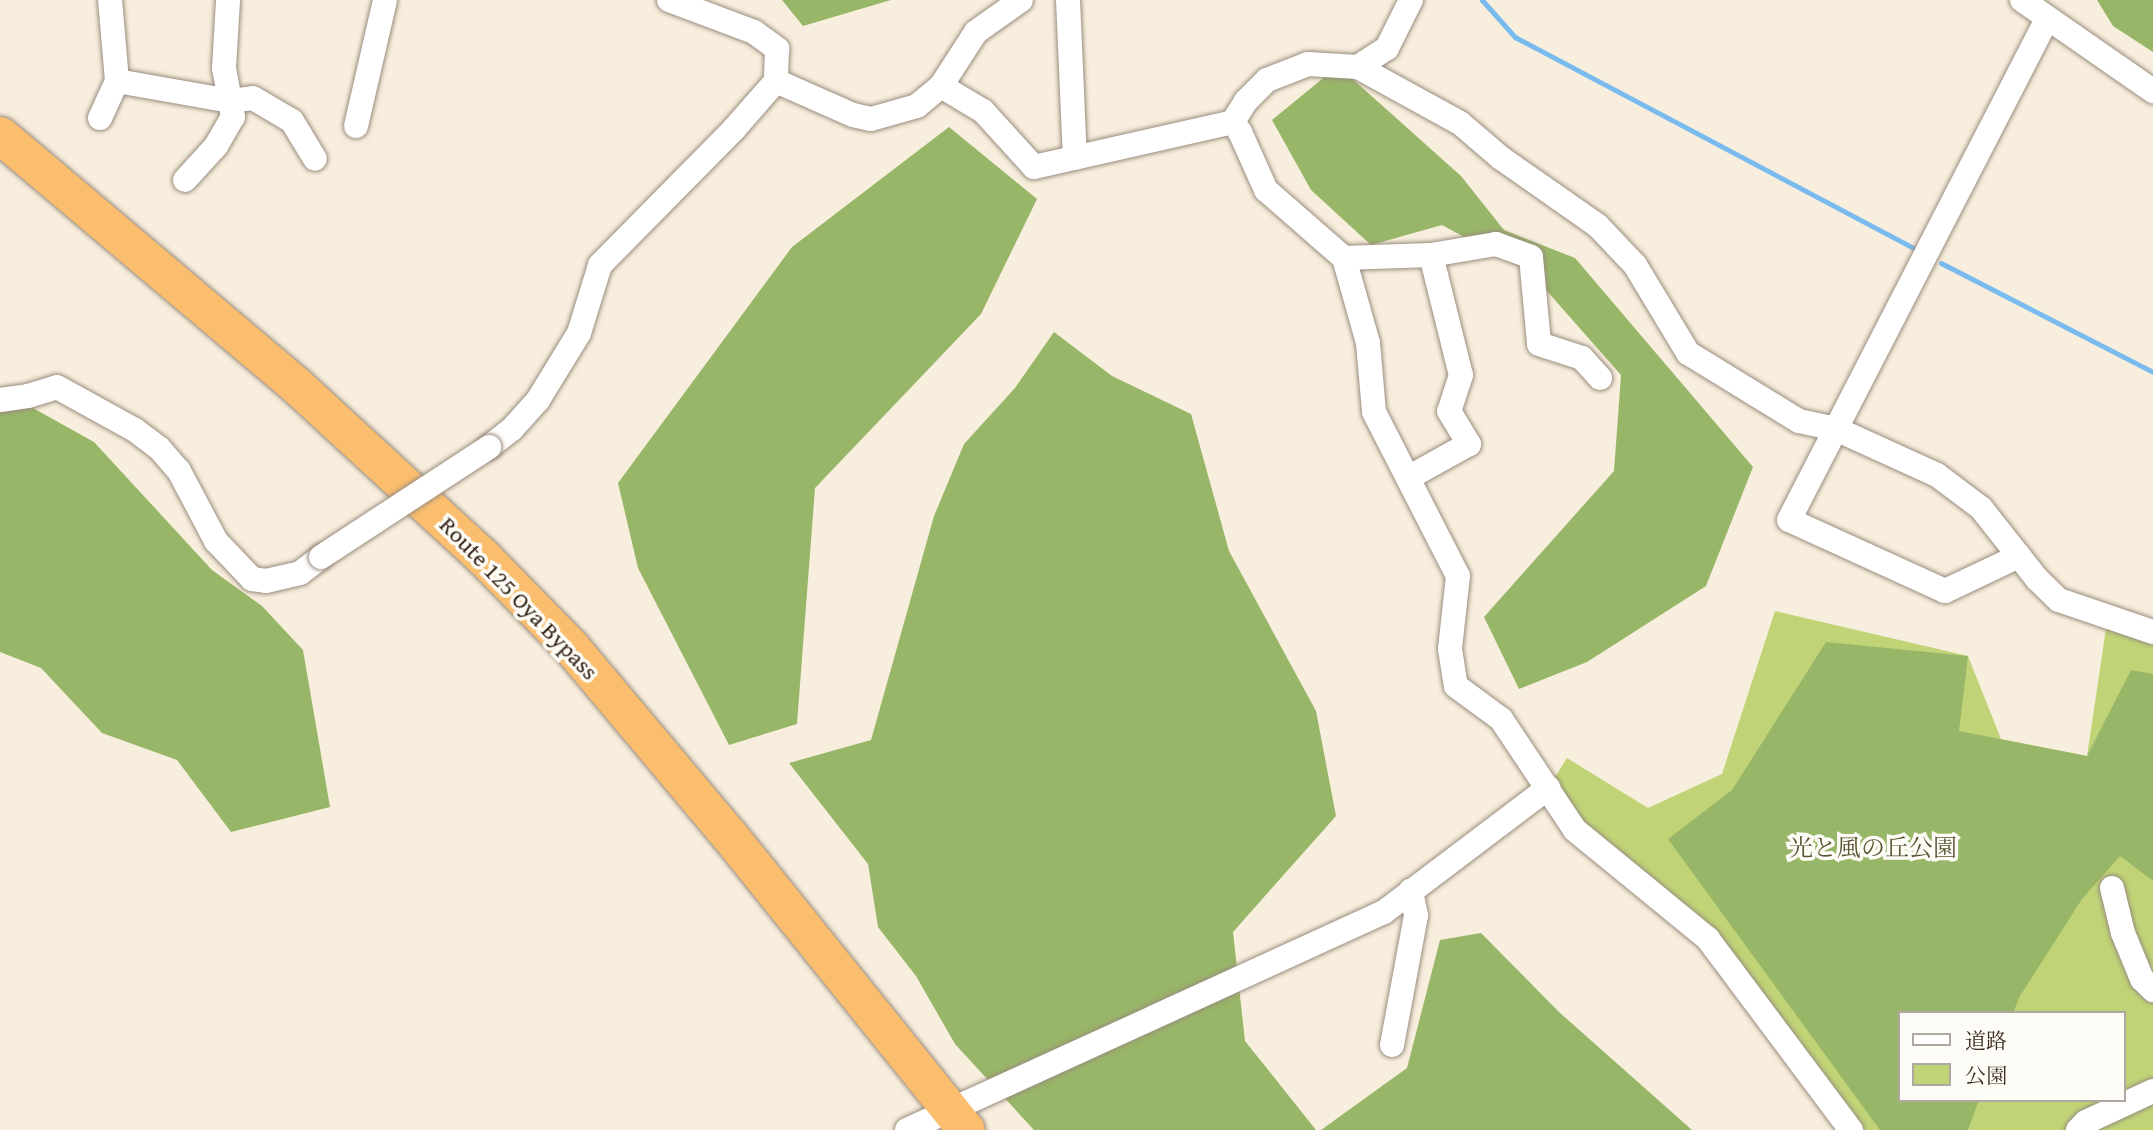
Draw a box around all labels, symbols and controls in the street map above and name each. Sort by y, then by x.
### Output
street label: Route 125 Oya Bypass [434,510,604,686]
park label: 光と風の丘公園 [1789,834,1957,862]
legend [1898,1011,2125,1102]
text: 道路 [1965,1025,2007,1056]
text: 公園 [1965,1060,2007,1091]

